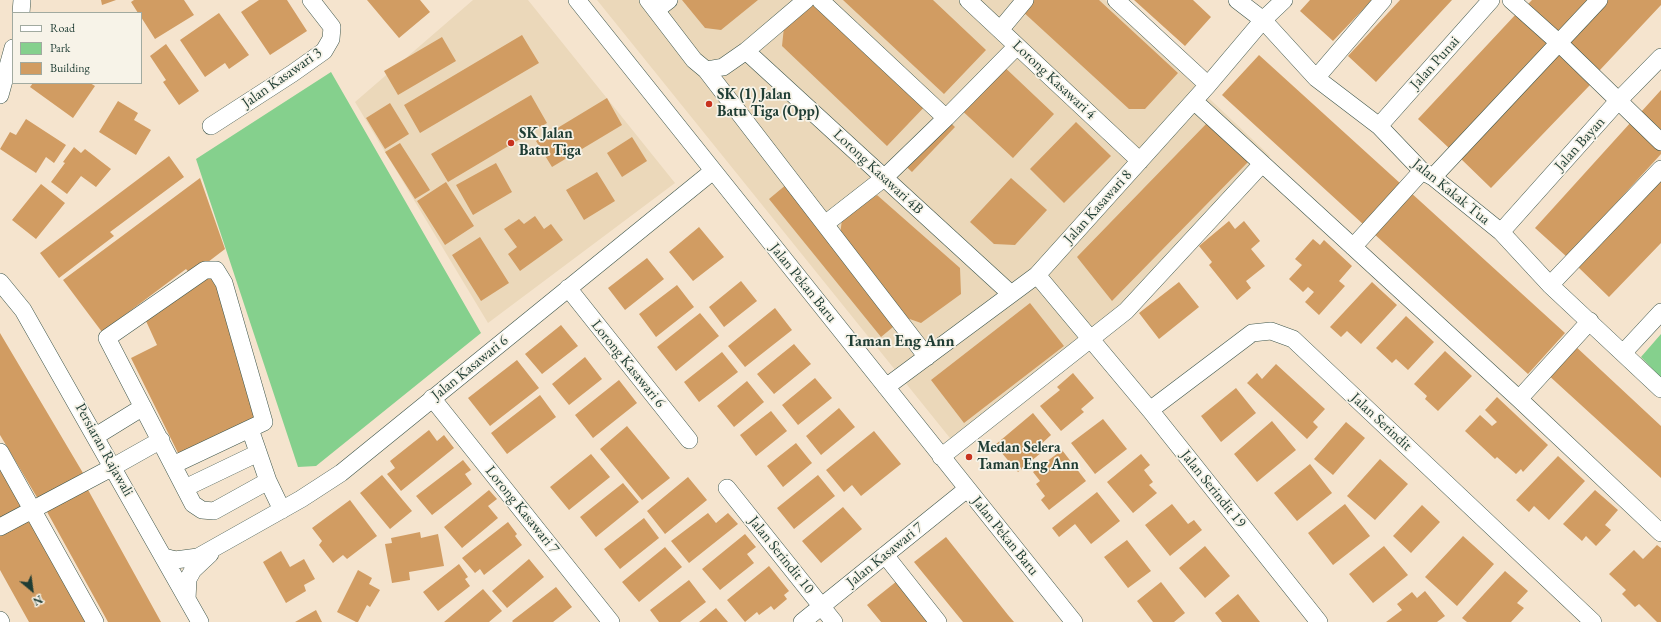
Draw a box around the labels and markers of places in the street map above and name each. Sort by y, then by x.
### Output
place label: SK (1) Jalan Batu Tiga (Opp) [717,86,819,121]
marker: SK (1) Jalan Batu Tiga (Opp) [704,99,714,109]
place label: SK Jalan Batu Tiga [519,125,581,160]
marker: SK Jalan Batu Tiga [506,138,516,148]
place label: Medan Selera Taman Eng Ann [977,439,1079,474]
marker: Medan Selera Taman Eng Ann [964,452,974,462]

